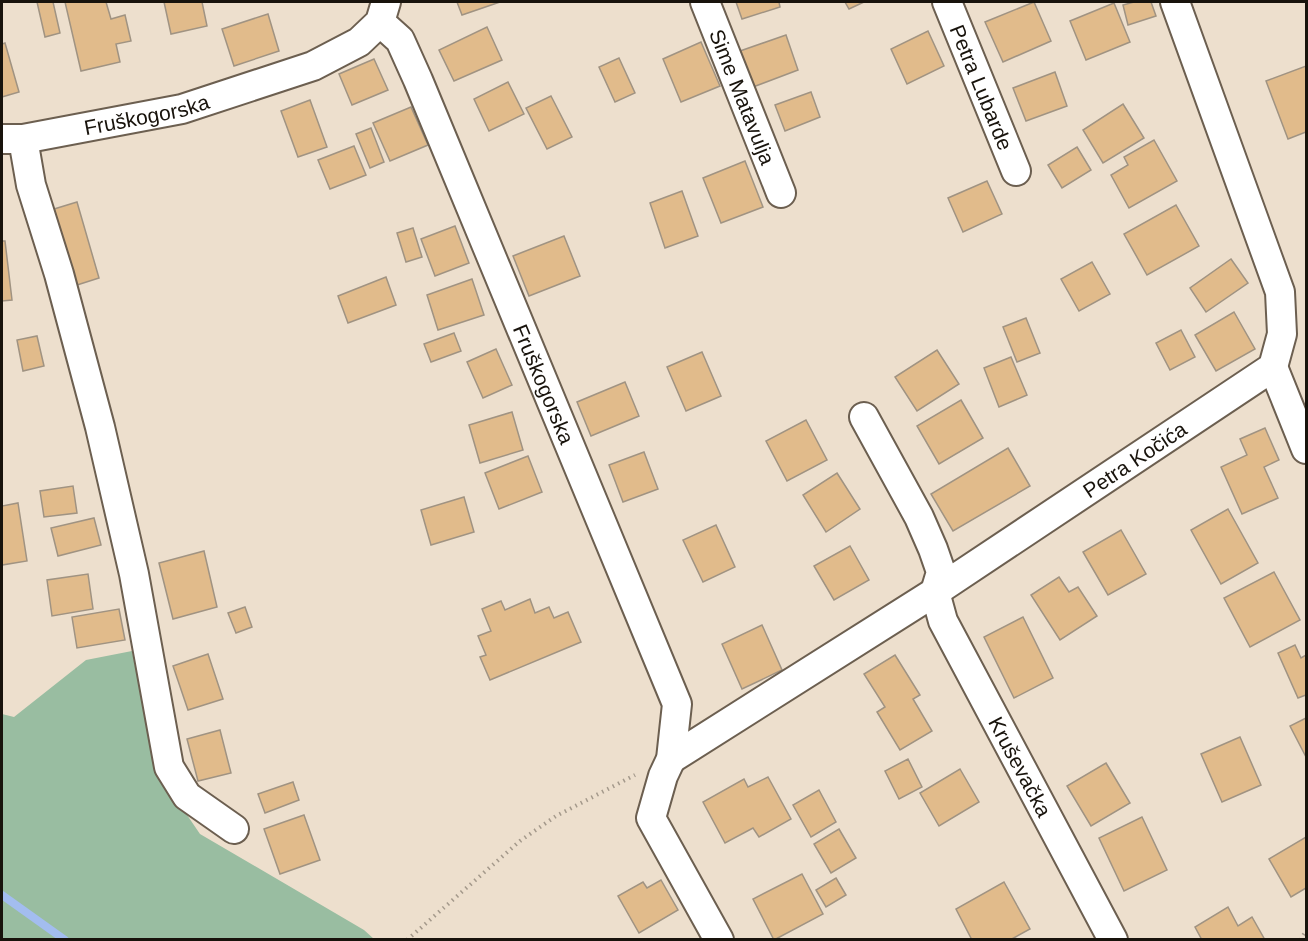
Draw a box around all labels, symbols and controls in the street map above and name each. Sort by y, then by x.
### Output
street label: Petra Lubarde [946,21,1018,153]
street label: Sime Matavulja [705,26,780,168]
street label: Fruškogorska [82,89,212,139]
street label: Fruškogorska [509,321,579,448]
street label: Petra Kočića [1079,416,1191,502]
street label: Kruševačka [985,713,1057,821]

